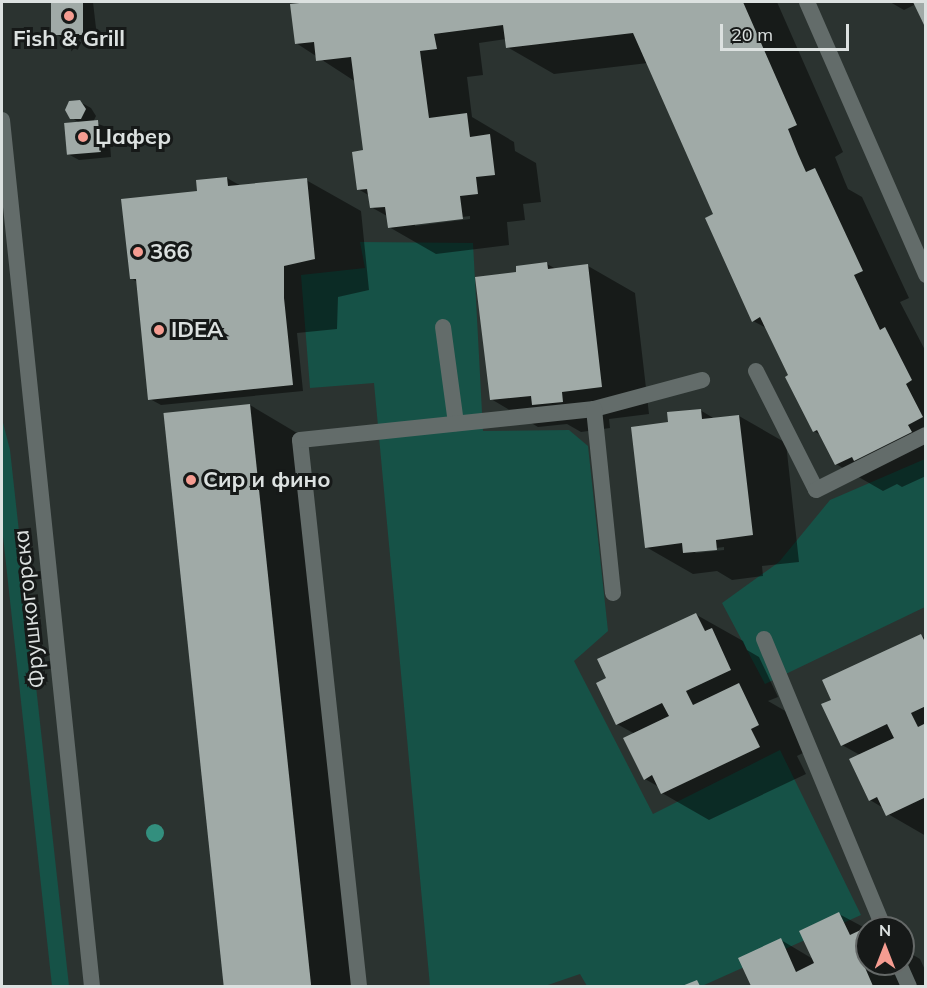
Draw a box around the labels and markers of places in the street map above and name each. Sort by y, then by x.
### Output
marker: Fish & Grill [62,9,76,23]
place label: Fish & Grill [13,26,125,52]
place label: Џафер [95,124,171,150]
marker: Џафер [76,130,90,144]
place label: 366 [150,239,190,265]
marker: 366 [131,245,145,259]
place label: IDEA [171,317,223,343]
marker: IDEA [152,323,166,337]
place label: Сир и фино [203,467,331,493]
marker: Сир и фино [184,473,198,487]

